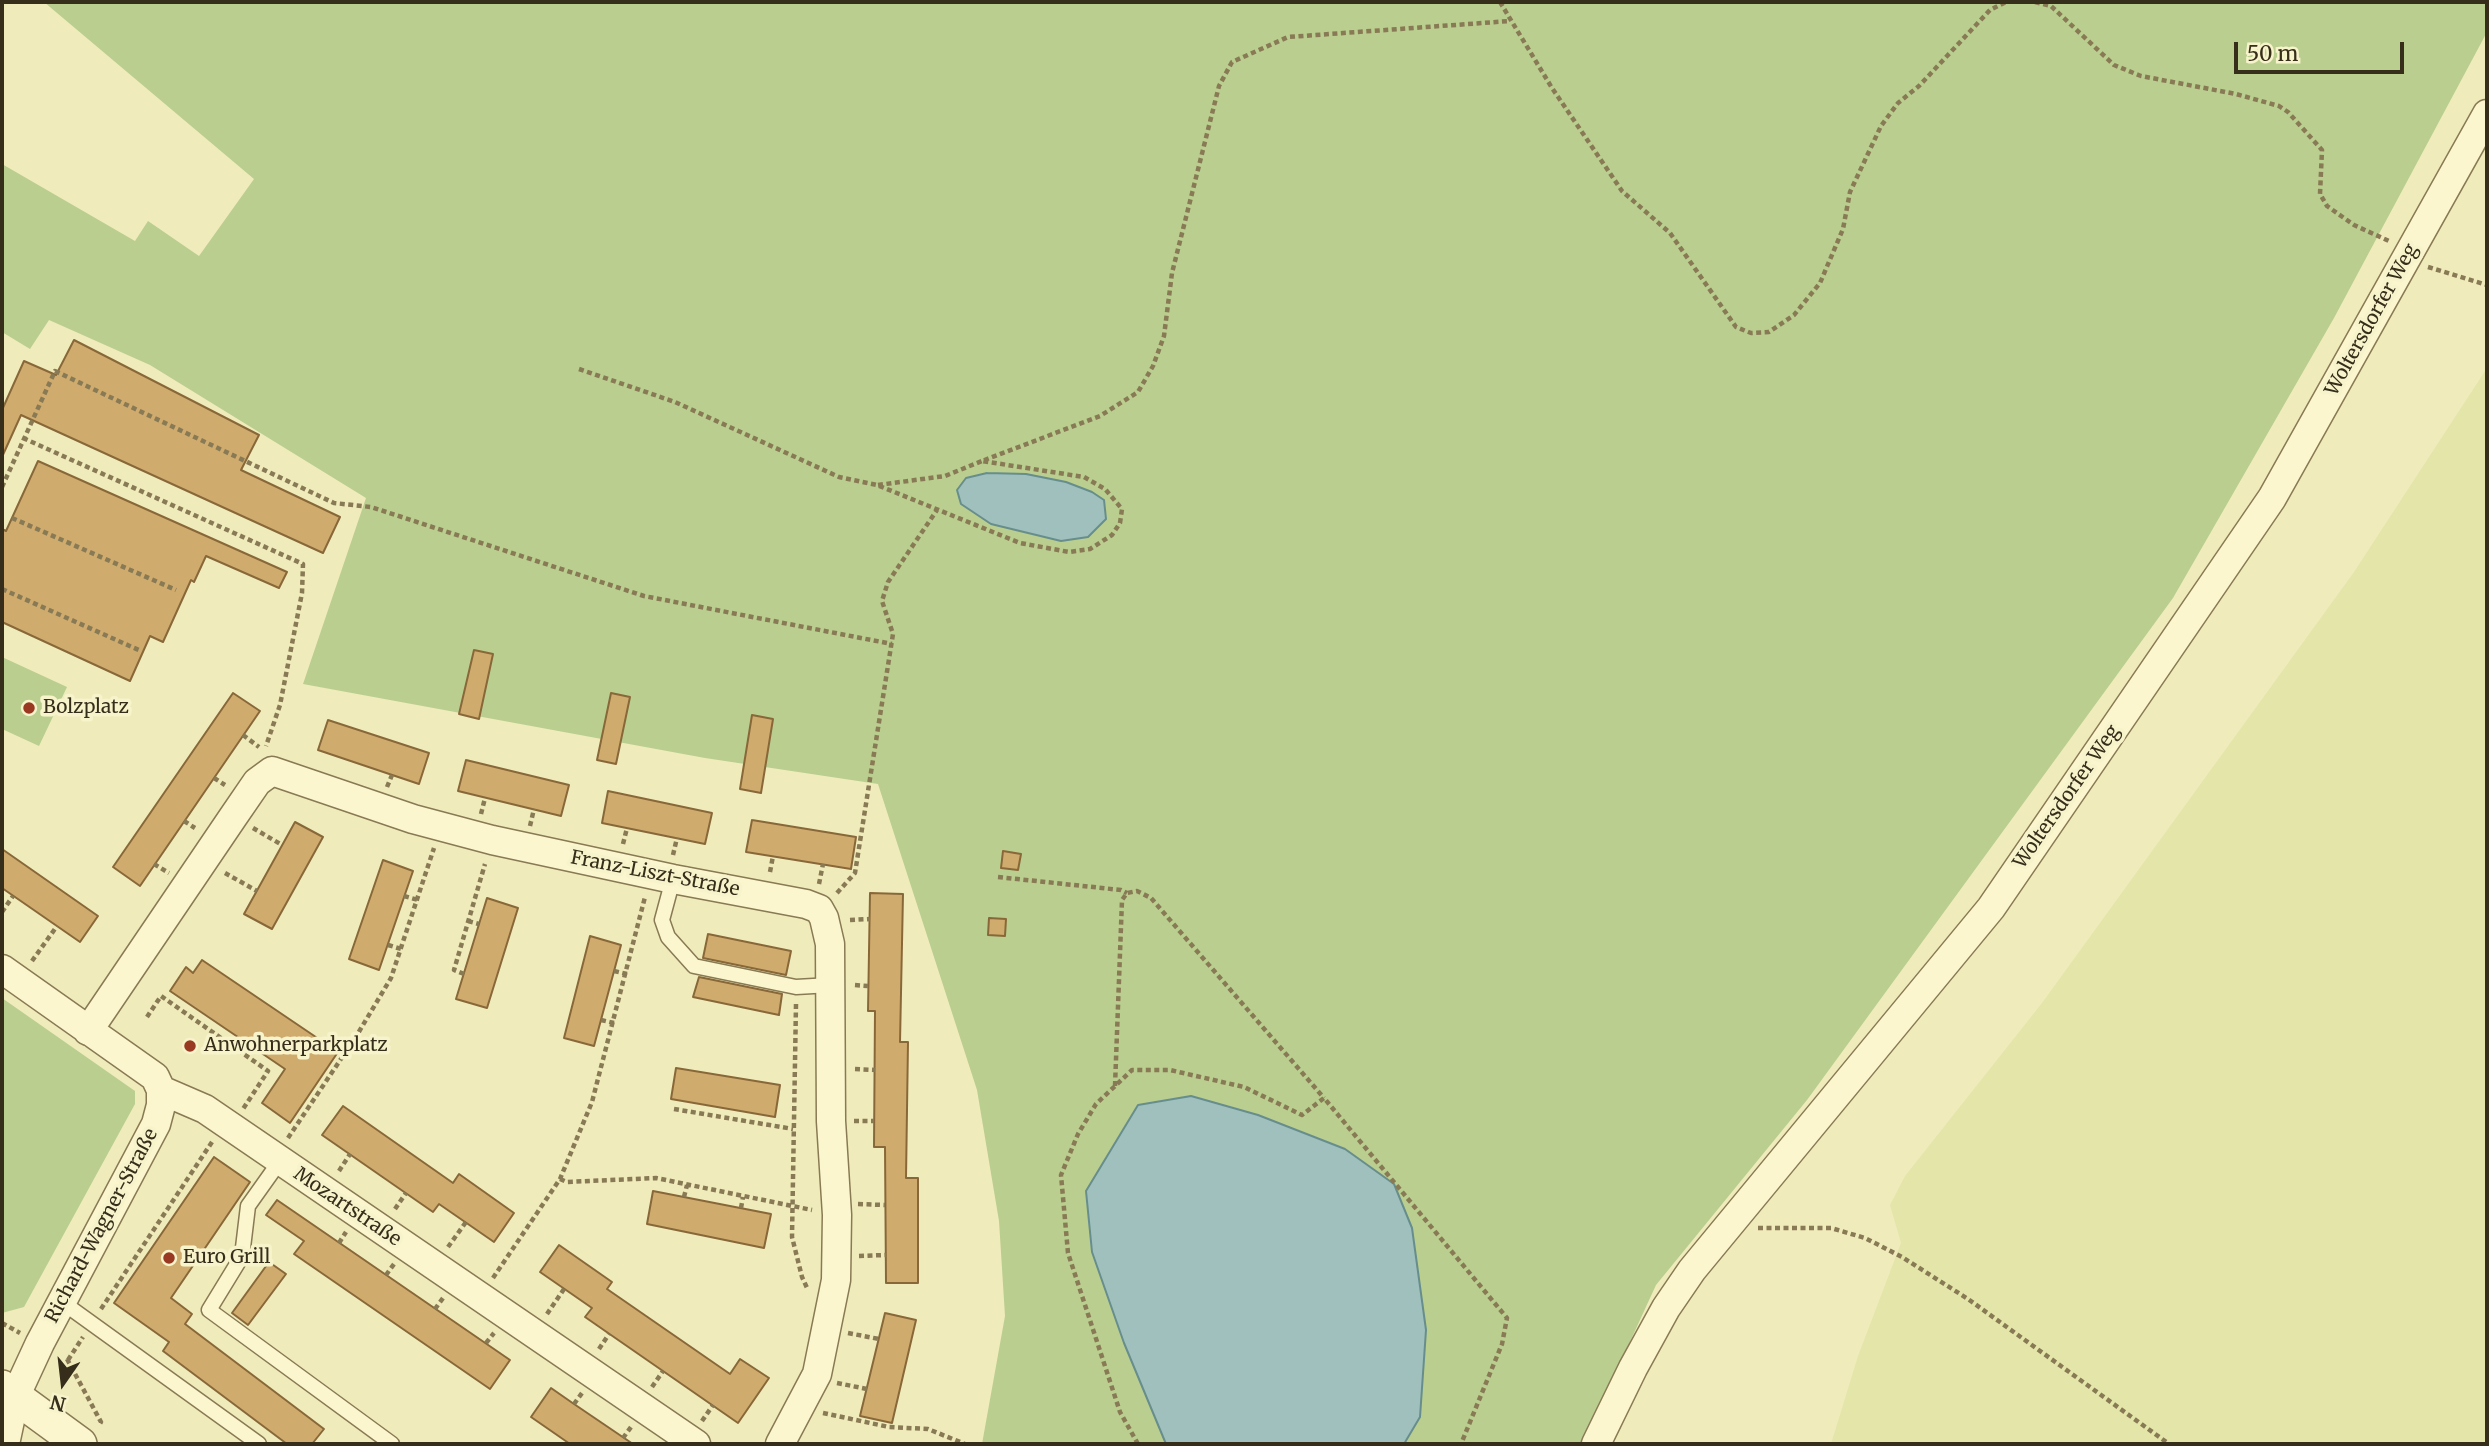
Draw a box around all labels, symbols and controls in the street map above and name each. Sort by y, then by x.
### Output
scale bar [2237,28,2407,72]
text: 50 m [2247,40,2298,67]
street label: Woltersdorfer Weg [2321,240,2423,400]
place label: Bolzplatz [43,697,129,719]
marker: Bolzplatz [21,700,37,716]
street label: Woltersdorfer Weg [2009,721,2125,873]
street label: Franz-Liszt-Straße [569,846,741,902]
place label: Anwohnerparkplatz [204,1035,388,1057]
marker: Anwohnerparkplatz [182,1038,198,1054]
street label: Richard-Wagner-Straße [41,1125,163,1327]
street label: Mozartstraße [289,1163,405,1251]
place label: Euro Grill [183,1247,270,1269]
marker: Euro Grill [161,1250,177,1266]
north arrow [28,1348,98,1418]
text: N [48,1390,68,1417]

